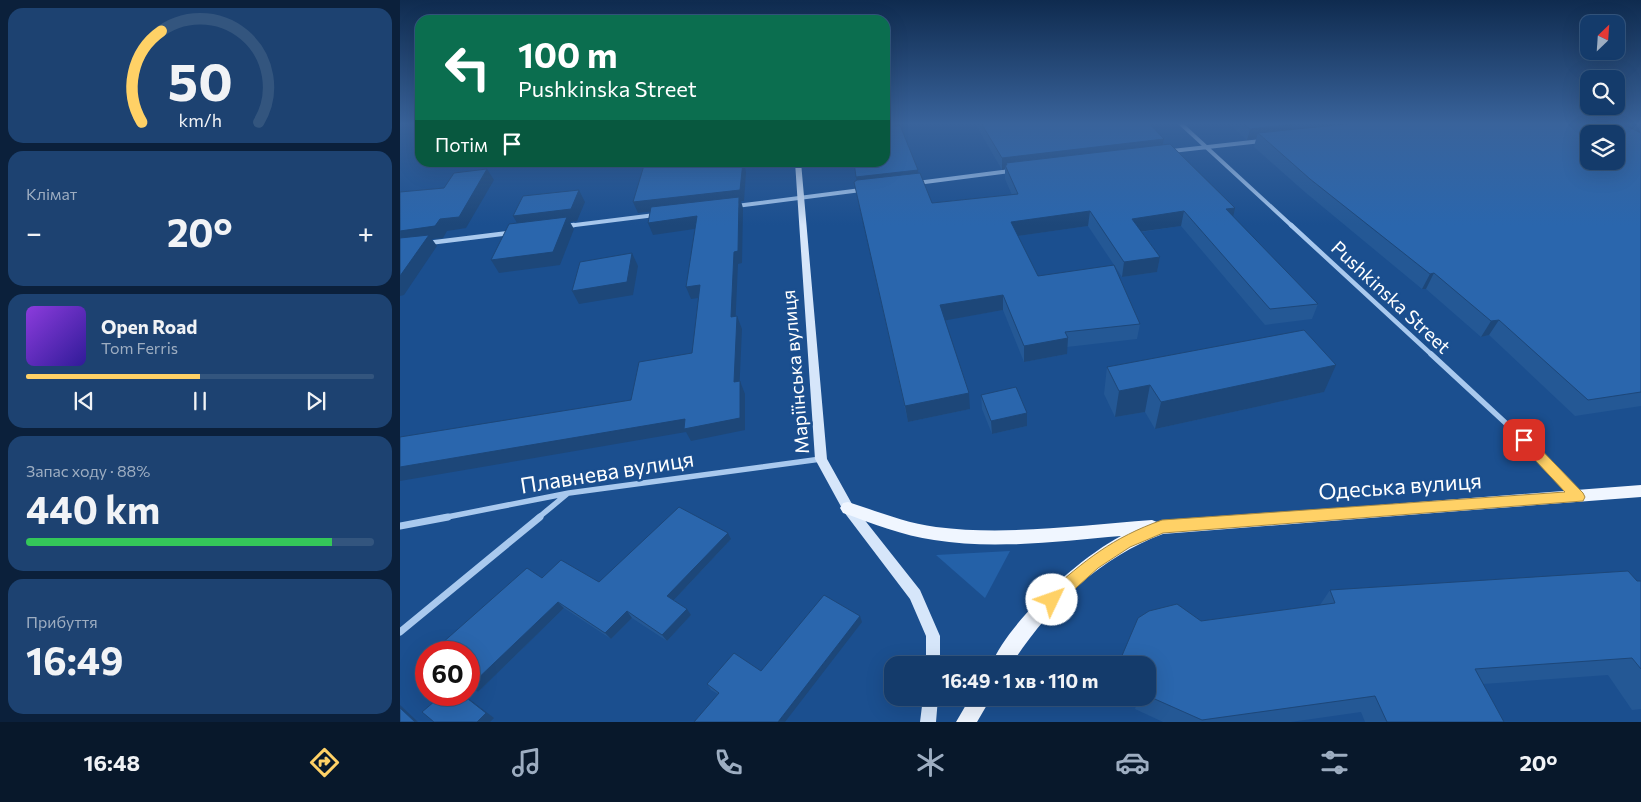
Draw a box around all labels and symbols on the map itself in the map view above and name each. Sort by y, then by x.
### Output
north arrow [1580,15,1625,60]
street label: Pushkinska Street [1327,236,1456,358]
street label: Маріїнська вулиця [776,289,813,455]
pin [1503,419,1545,461]
street label: Плавнева вулиця [518,444,696,499]
street label: Одеська вулиця [1317,466,1483,505]
position arrow [1025,573,1077,625]
speed limit sign: 60 [415,641,480,706]

